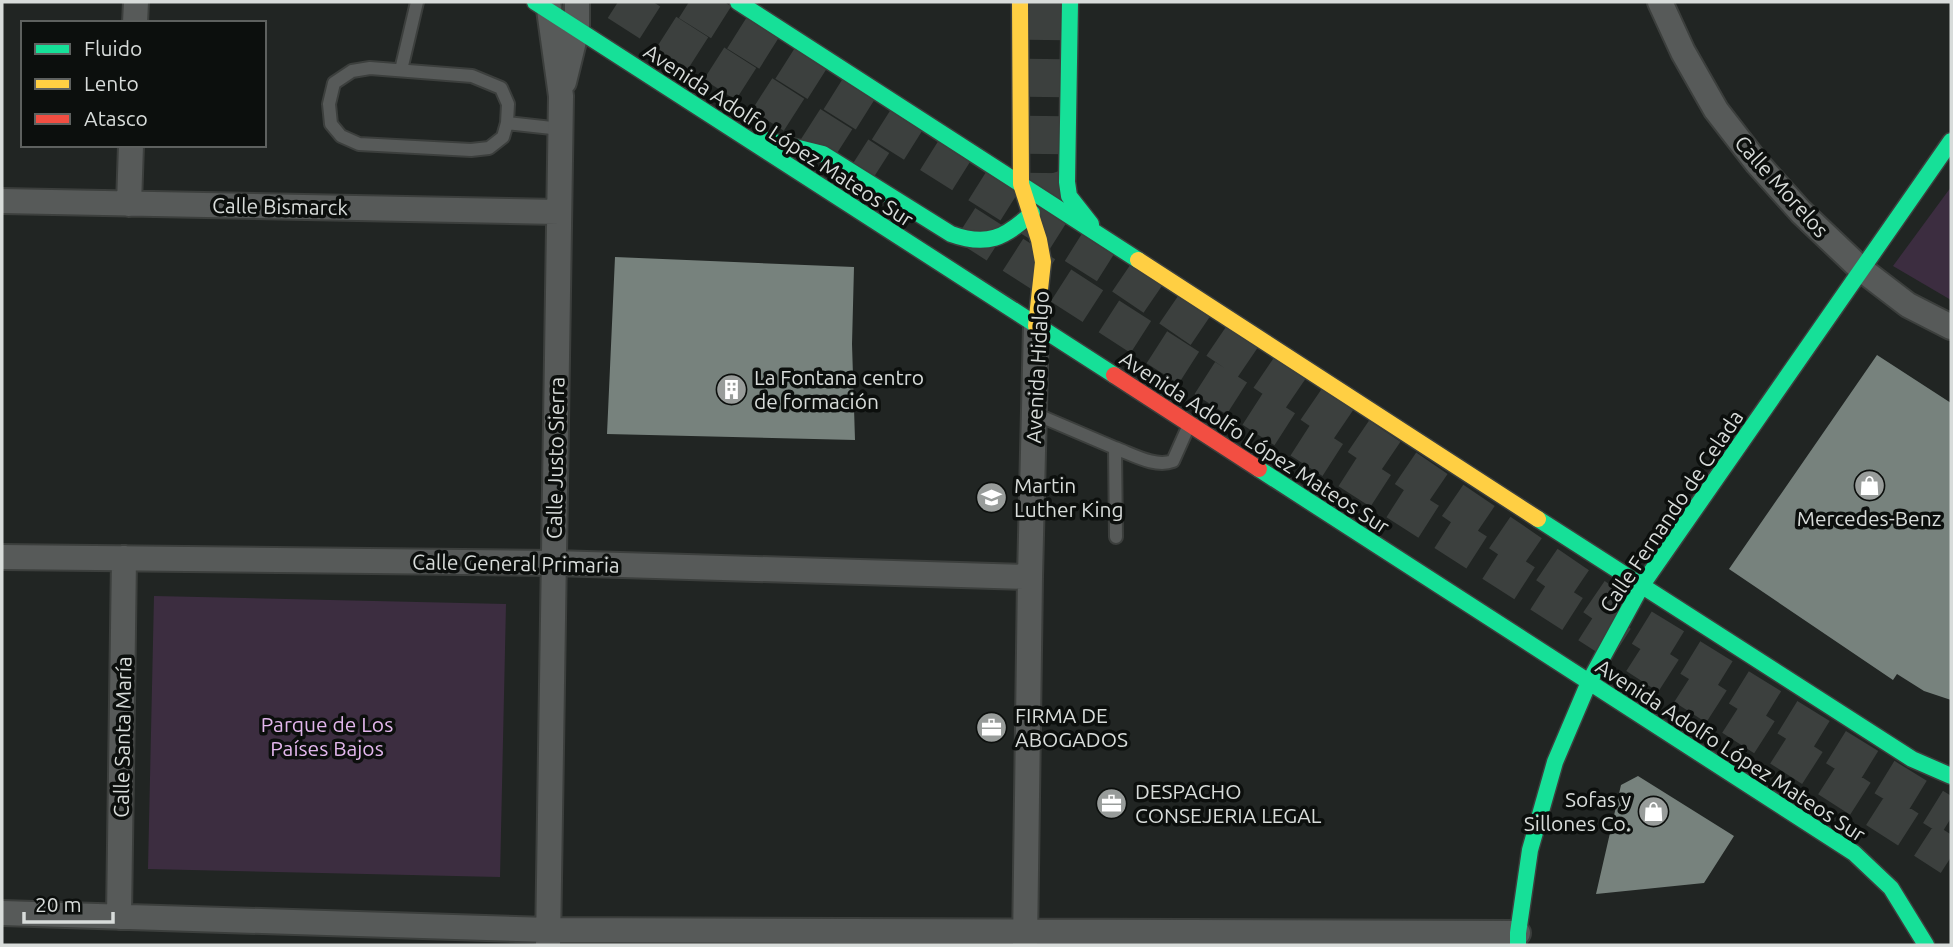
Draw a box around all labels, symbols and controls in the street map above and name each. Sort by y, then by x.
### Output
legend [21,21,266,147]
text: Fluido [84,36,142,60]
street label: Avenida Adolfo López Mateos Sur [640,39,918,231]
text: Lento [84,71,139,95]
text: Atasco [84,106,148,130]
street label: Calle Morelos [1730,130,1834,242]
street label: Calle Bismarck [212,193,349,219]
street label: Avenida Hidalgo [1021,290,1053,444]
street label: Avenida Adolfo López Mateos Sur [1116,346,1394,538]
place label: La Fontana centro de formación [754,365,924,413]
building icon: La Fontana centro de formación [714,372,748,406]
street label: Calle Justo Sierra [542,377,568,539]
street label: Calle Fernando de Celada [1594,405,1748,617]
shop icon: Mercedes-Benz [1852,469,1886,503]
place label: Martin Luther King [1014,473,1124,521]
school or university icon: Martin Luther King [974,480,1008,514]
place label: Mercedes-Benz [1797,506,1941,530]
street label: Calle General Primaria [412,549,620,577]
street label: Avenida Adolfo López Mateos Sur [1592,654,1870,846]
street label: Calle Santa María [109,656,135,818]
place label: FIRMA DE ABOGADOS [1015,703,1128,751]
office icon: FIRMA DE ABOGADOS [975,710,1009,744]
park label: Parque de Los Países Bajos [261,712,393,760]
place label: DESPACHO CONSEJERIA LEGAL [1135,779,1322,827]
office icon: DESPACHO CONSEJERIA LEGAL [1095,786,1129,820]
place label: Sofas y Sillones Co. [1524,787,1631,835]
shop icon: Sofas y Sillones Co. [1637,794,1671,828]
scale bar [24,880,114,924]
text: 20 m [35,892,82,916]

